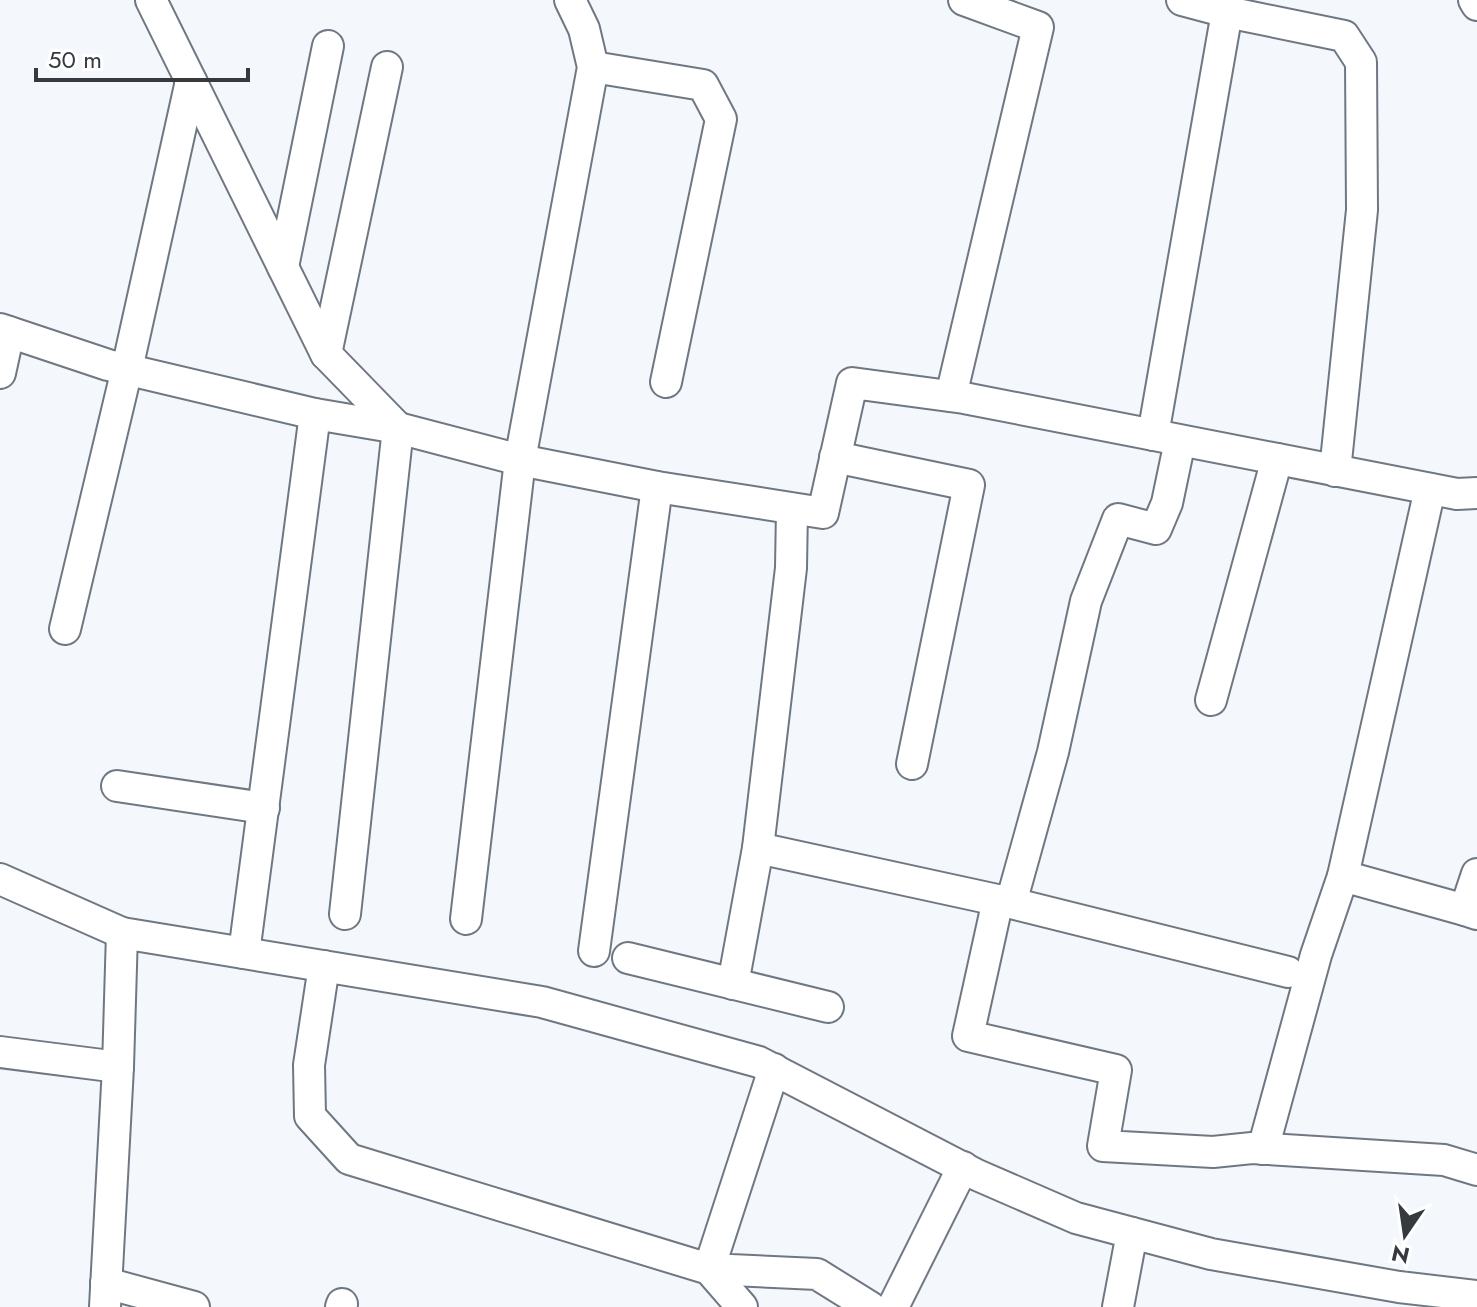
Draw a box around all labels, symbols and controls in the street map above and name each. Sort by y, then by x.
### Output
scale bar [36,32,248,82]
text: 50 m [48,42,102,77]
north arrow [1365,1195,1445,1275]
text: N [1388,1237,1413,1272]

